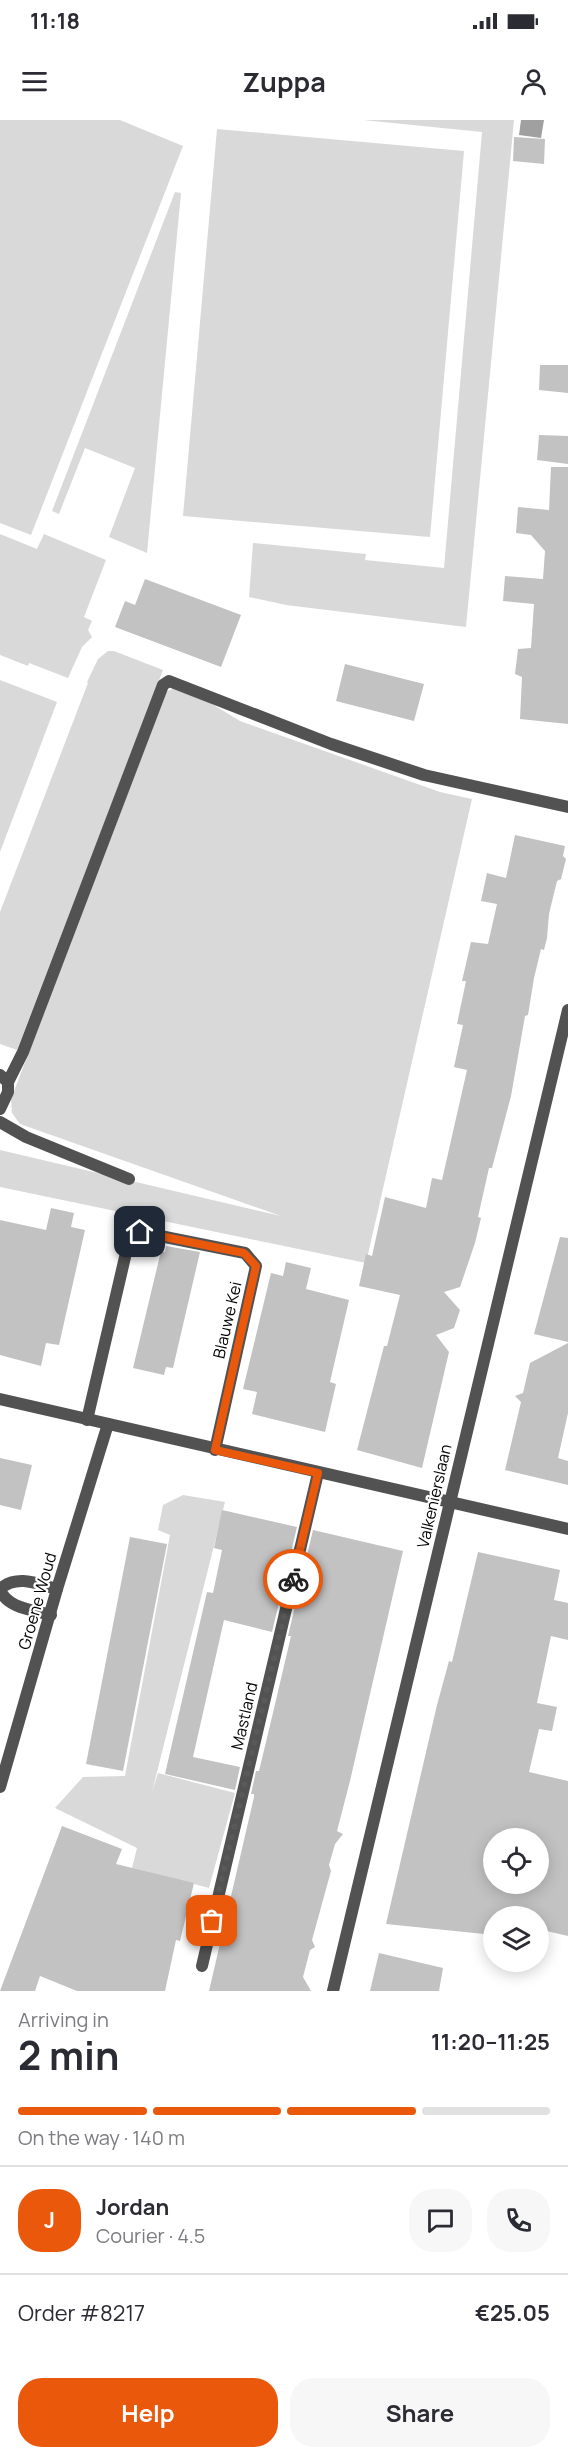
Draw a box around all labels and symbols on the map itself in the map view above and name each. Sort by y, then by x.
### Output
pin [114,1206,165,1257]
street label: Blauwe Kei [207,1279,247,1361]
street label: Valkenierslaan [411,1442,457,1550]
courier [263,1549,323,1609]
street label: Groene Woud [13,1550,61,1652]
street label: Mastland [226,1680,262,1752]
pin [186,1895,237,1946]

